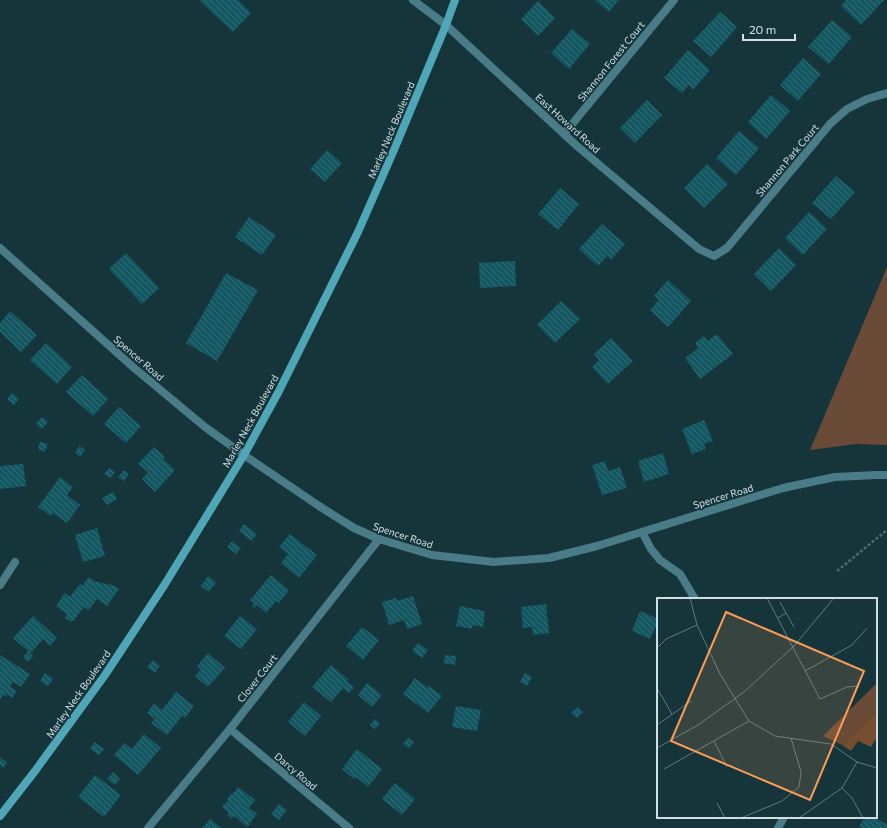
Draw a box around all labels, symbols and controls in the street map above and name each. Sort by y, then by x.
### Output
scale bar [743,16,795,42]
street label: Shannon Forest Court [575,19,647,103]
text: 20 m [749,22,776,36]
street label: Marley Neck Boulevard [365,80,417,180]
street label: East Howard Road [533,91,603,155]
street label: Shannon Park Court [753,121,821,199]
street label: Spencer Road [112,333,167,383]
street label: Marley Neck Boulevard [220,372,281,469]
street label: Spencer Road [691,481,755,511]
street label: Spencer Road [372,520,435,550]
inset map [657,598,877,818]
street label: Marley Neck Boulevard [43,648,113,740]
street label: Clover Court [234,652,280,704]
street label: Darcy Road [272,750,320,792]

